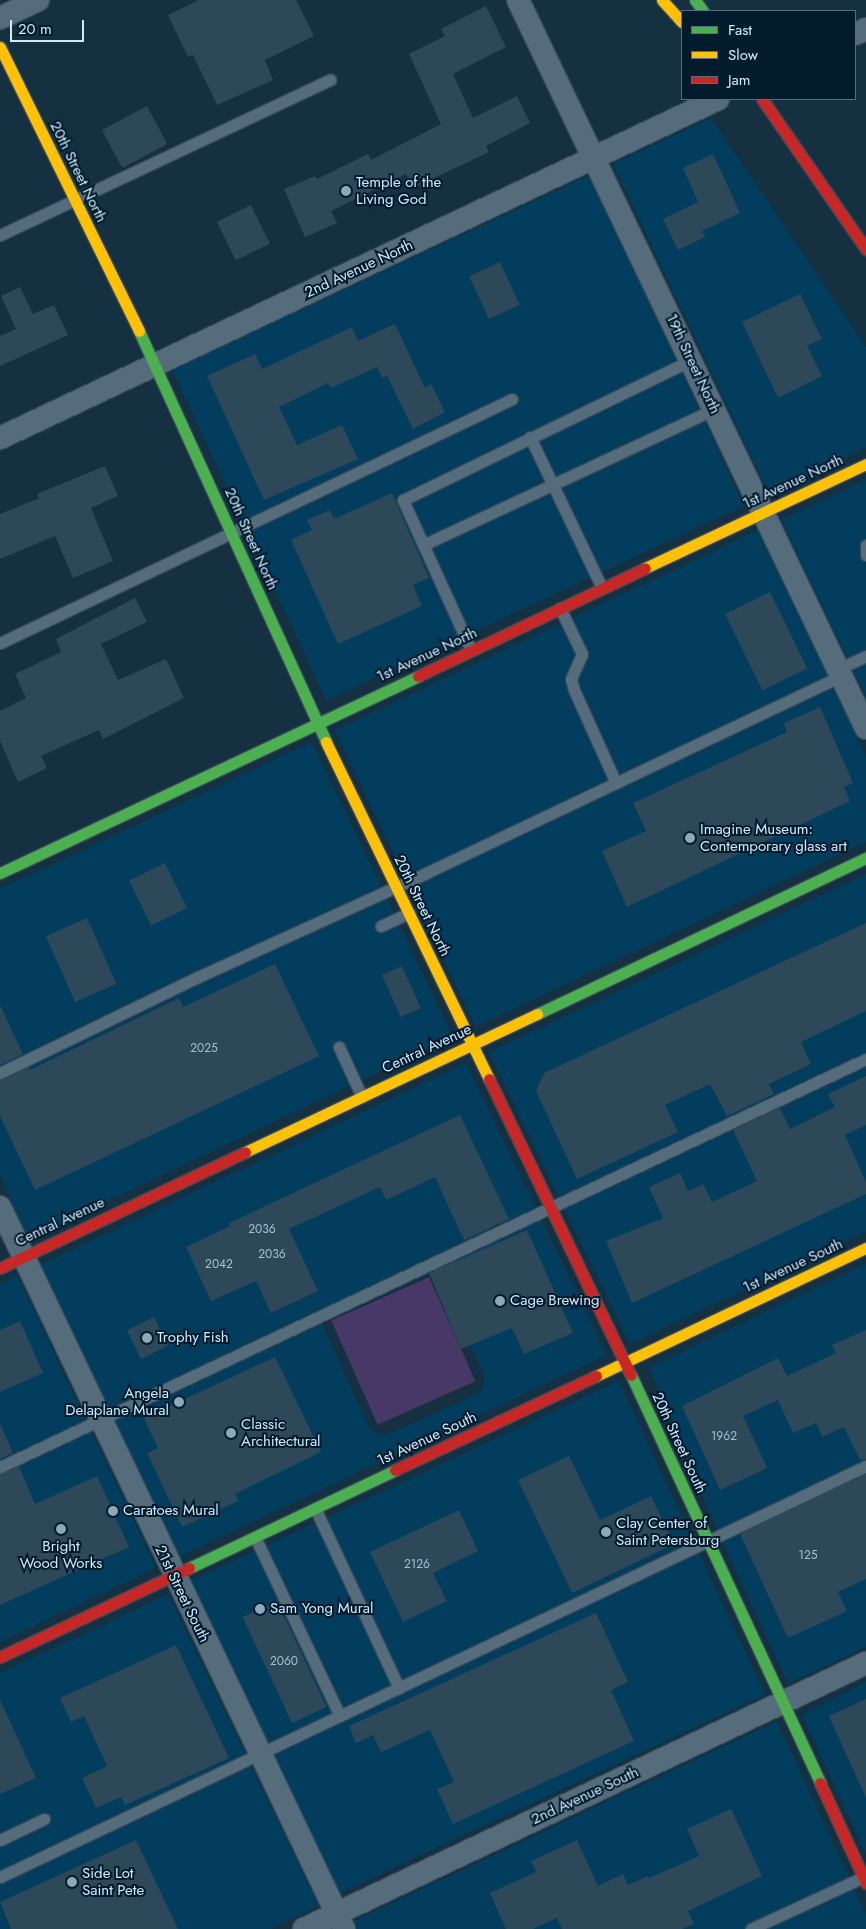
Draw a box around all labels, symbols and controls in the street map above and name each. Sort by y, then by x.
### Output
scale bar [12,10,86,42]
legend [681,10,856,100]
text: 20 m [18,18,52,40]
text: Fast [728,19,752,41]
text: Slow [728,44,758,66]
text: Jam [728,69,751,91]
street label: 20th Street North [46,119,110,225]
place label: Temple of the Living God [356,173,441,208]
marker: Temple of the Living God [340,185,352,197]
street label: 2nd Avenue North [302,236,416,302]
street label: 19th Street North [662,311,724,417]
street label: 1st Avenue North [740,451,846,513]
street label: 20th Street North [220,485,282,593]
street label: 1st Avenue North [374,624,480,686]
place label: Imagine Museum: Contemporary glass art [700,820,847,855]
marker: Imagine Museum: Contemporary glass art [684,832,696,844]
street label: 20th Street North [390,853,454,959]
street label: Central Avenue [379,1020,475,1078]
house number: 2025 [190,1042,218,1056]
street label: Central Avenue [12,1193,108,1251]
house number: 2036 [248,1223,276,1237]
street label: 1st Avenue South [740,1235,846,1297]
house number: 2036 [258,1248,286,1262]
house number: 2042 [205,1258,233,1272]
place label: Cage Brewing [510,1292,600,1310]
marker: Cage Brewing [494,1295,506,1307]
place label: Trophy Fish [157,1329,229,1347]
marker: Trophy Fish [141,1332,153,1344]
place label: Angela Delaplane Mural [65,1384,169,1419]
street label: 20th Street South [648,1390,710,1496]
marker: Angela Delaplane Mural [173,1396,185,1408]
street label: 1st Avenue South [374,1408,480,1470]
place label: Classic Architectural [241,1415,321,1450]
marker: Classic Architectural [225,1427,237,1439]
house number: 1962 [711,1430,737,1444]
place label: Caratoes Mural [123,1502,219,1520]
marker: Caratoes Mural [107,1505,119,1517]
place label: Clay Center of Saint Petersburg [616,1514,719,1549]
marker: Bright Wood Works [55,1523,67,1535]
marker: Clay Center of Saint Petersburg [600,1526,612,1538]
place label: Bright Wood Works [20,1537,102,1572]
street label: 21st Street South [151,1543,213,1645]
house number: 125 [799,1549,817,1563]
house number: 2126 [404,1558,430,1572]
place label: Sam Yong Mural [270,1600,373,1618]
marker: Sam Yong Mural [254,1603,266,1615]
house number: 2060 [270,1655,298,1669]
street label: 2nd Avenue South [528,1763,642,1829]
place label: Side Lot Saint Pete [82,1864,144,1899]
marker: Side Lot Saint Pete [66,1876,78,1888]

